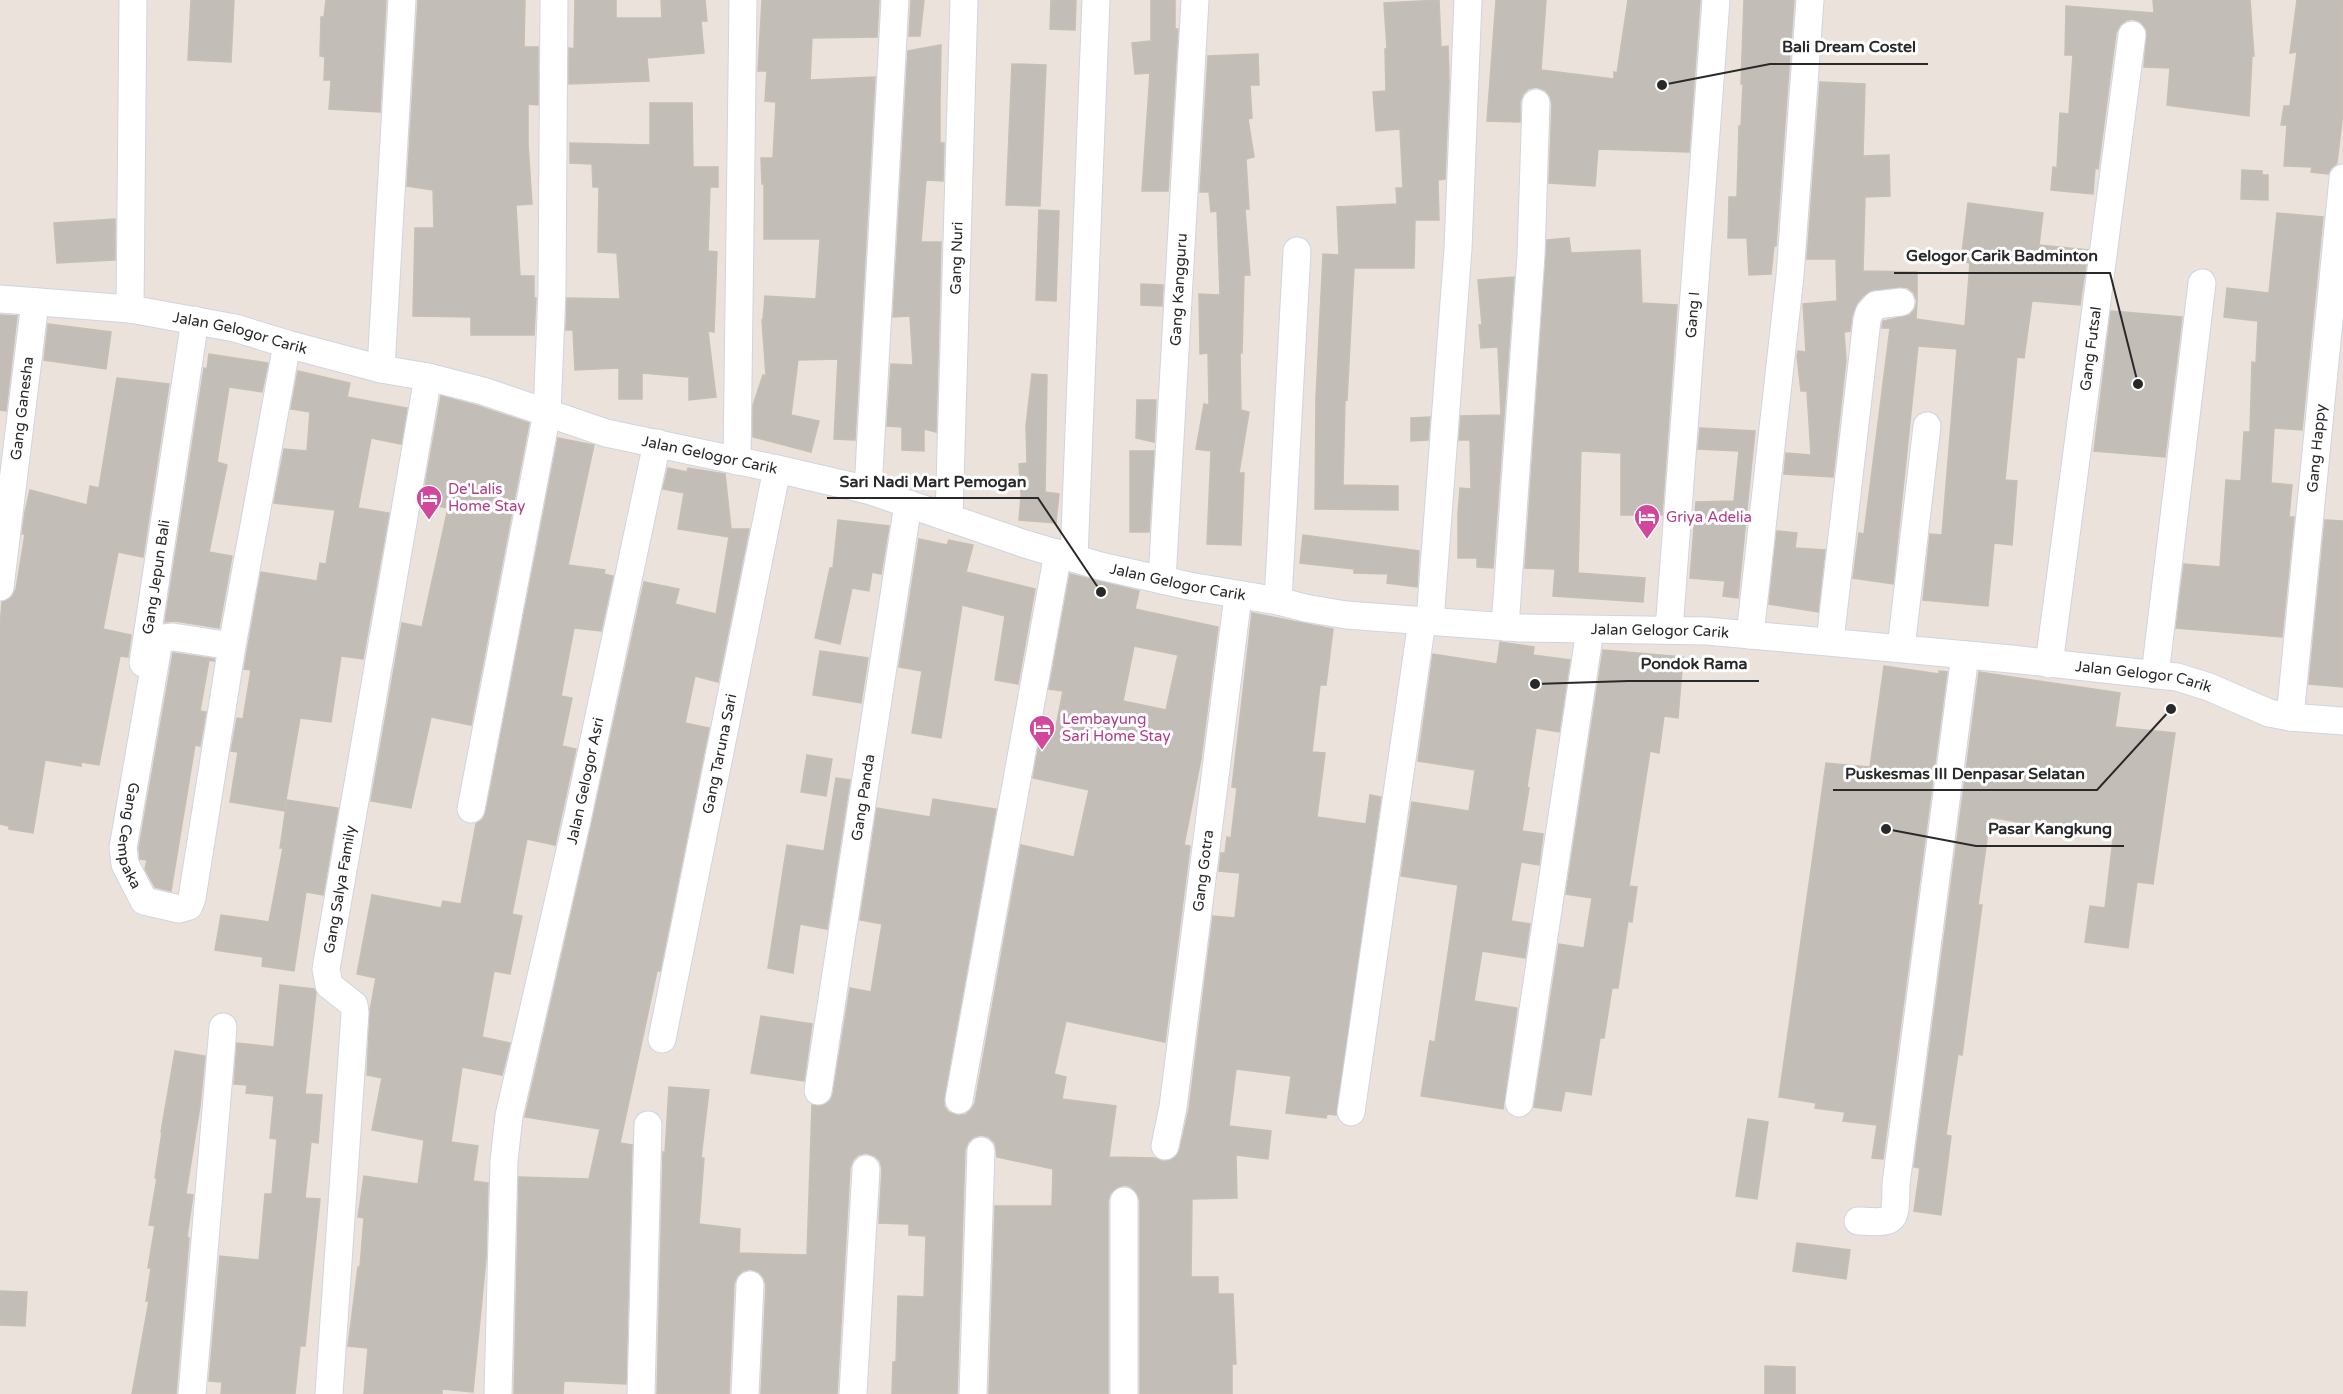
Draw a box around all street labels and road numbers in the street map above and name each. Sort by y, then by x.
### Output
street label: Gang Nuri [946,221,967,295]
street label: Gang Kangguru [1166,233,1191,346]
street label: Gang I [1682,291,1703,339]
street label: Gang Futsal [2076,305,2105,392]
street label: Jalan Gelogor Carik [171,308,309,358]
street label: Gang Ganesha [7,355,37,461]
street label: Gang Happy [2303,403,2330,493]
street label: Jalan Gelogor Carik [640,432,779,478]
street label: Gang Jepun Bali [138,518,174,636]
street label: Jalan Gelogor Carik [1108,559,1247,604]
street label: Jalan Gelogor Carik [1591,620,1730,642]
street label: Jalan Gelogor Carik [2074,657,2214,696]
street label: Gang Taruna Sari [699,692,740,815]
street label: Jalan Gelogor Asri [563,716,608,846]
street label: Gang Panda [847,753,879,842]
street label: Gang Cempaka [113,781,145,892]
street label: Gang Salya Family [320,824,360,955]
street label: Gang Gotra [1189,829,1217,913]

